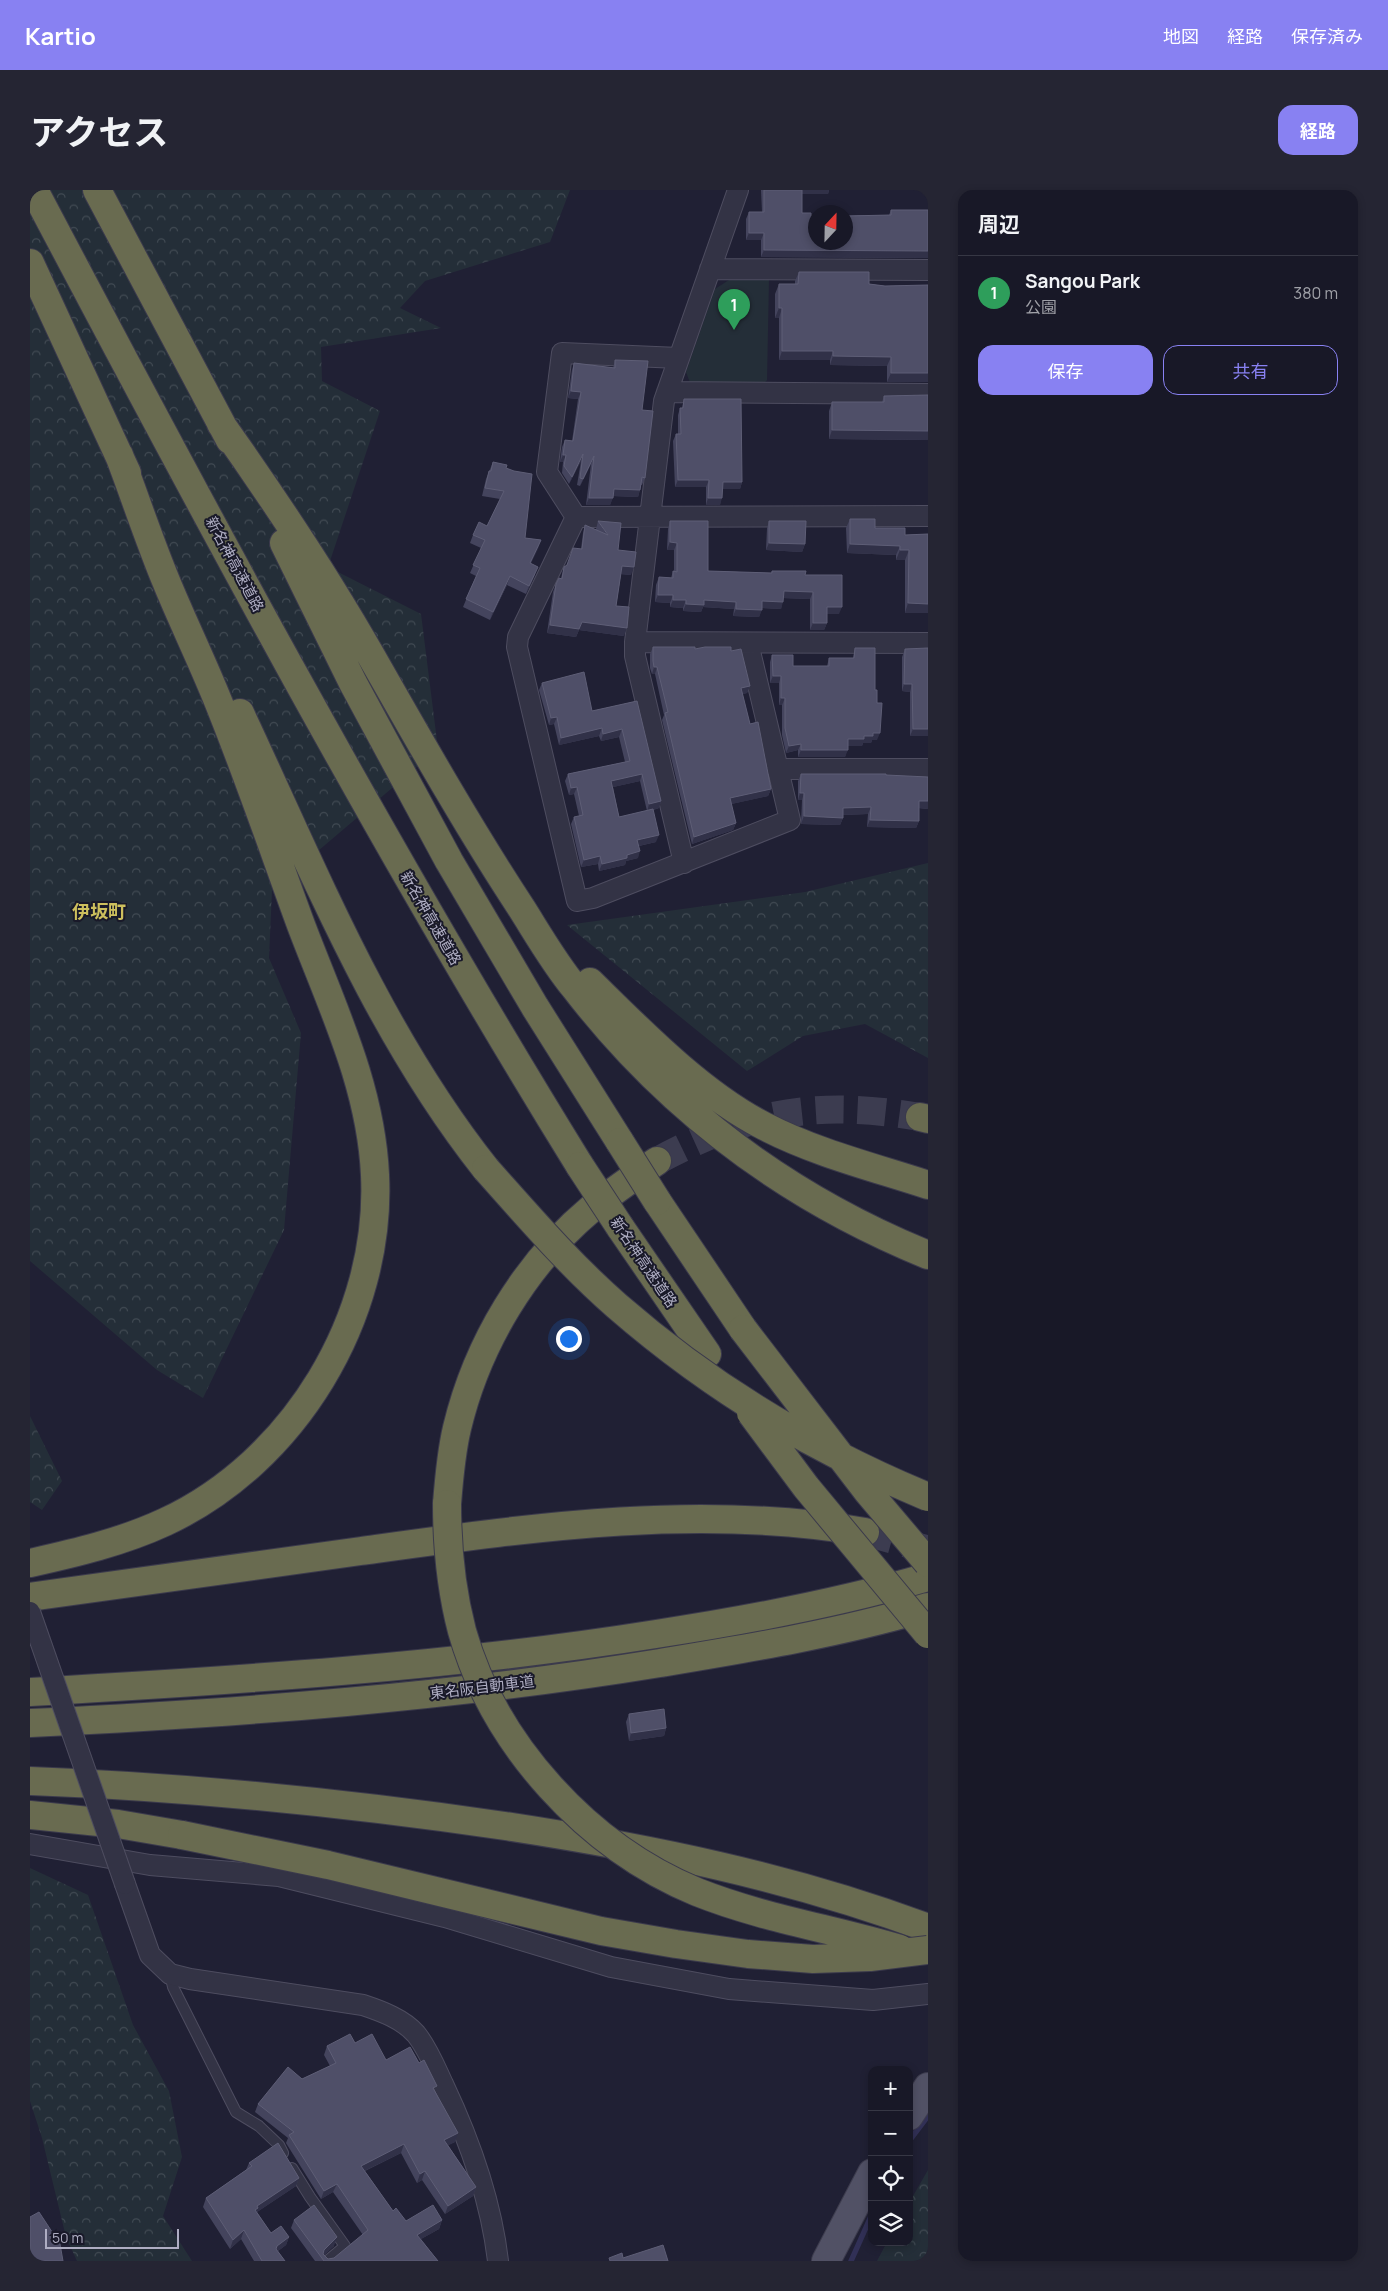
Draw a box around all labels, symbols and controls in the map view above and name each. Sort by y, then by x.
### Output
text: Kartio [25,19,96,52]
text: 地図 [1163,24,1199,48]
text: 経路 [1227,24,1263,48]
text: 保存済み [1291,24,1363,48]
button: 経路 [1278,105,1358,155]
text: アクセス [30,108,168,156]
north arrow [808,205,853,250]
text: 周辺 [978,210,1020,238]
text: Sangou Park [1025,268,1140,294]
text: 1 [990,282,998,304]
text: 380 m [1293,282,1338,304]
pin: 1 [718,289,750,330]
text: 公園 [1025,296,1057,318]
button: 保存 [978,345,1153,395]
button: 共有 [1163,345,1338,395]
street label: 新名神高速道路 [201,513,269,615]
street label: 新名神高速道路 [396,867,466,969]
district label: 伊坂町 [72,899,126,923]
street label: 新名神高速道路 [606,1213,682,1311]
your location [556,1326,582,1352]
street label: 東名阪自動車道 [429,1670,535,1704]
map controls [868,2066,913,2246]
button: + [868,2066,913,2111]
button: − [868,2111,913,2156]
button: locate [868,2156,913,2201]
button: layers [868,2201,913,2246]
scale bar [45,2226,179,2249]
text: 50 m [52,2228,83,2247]

